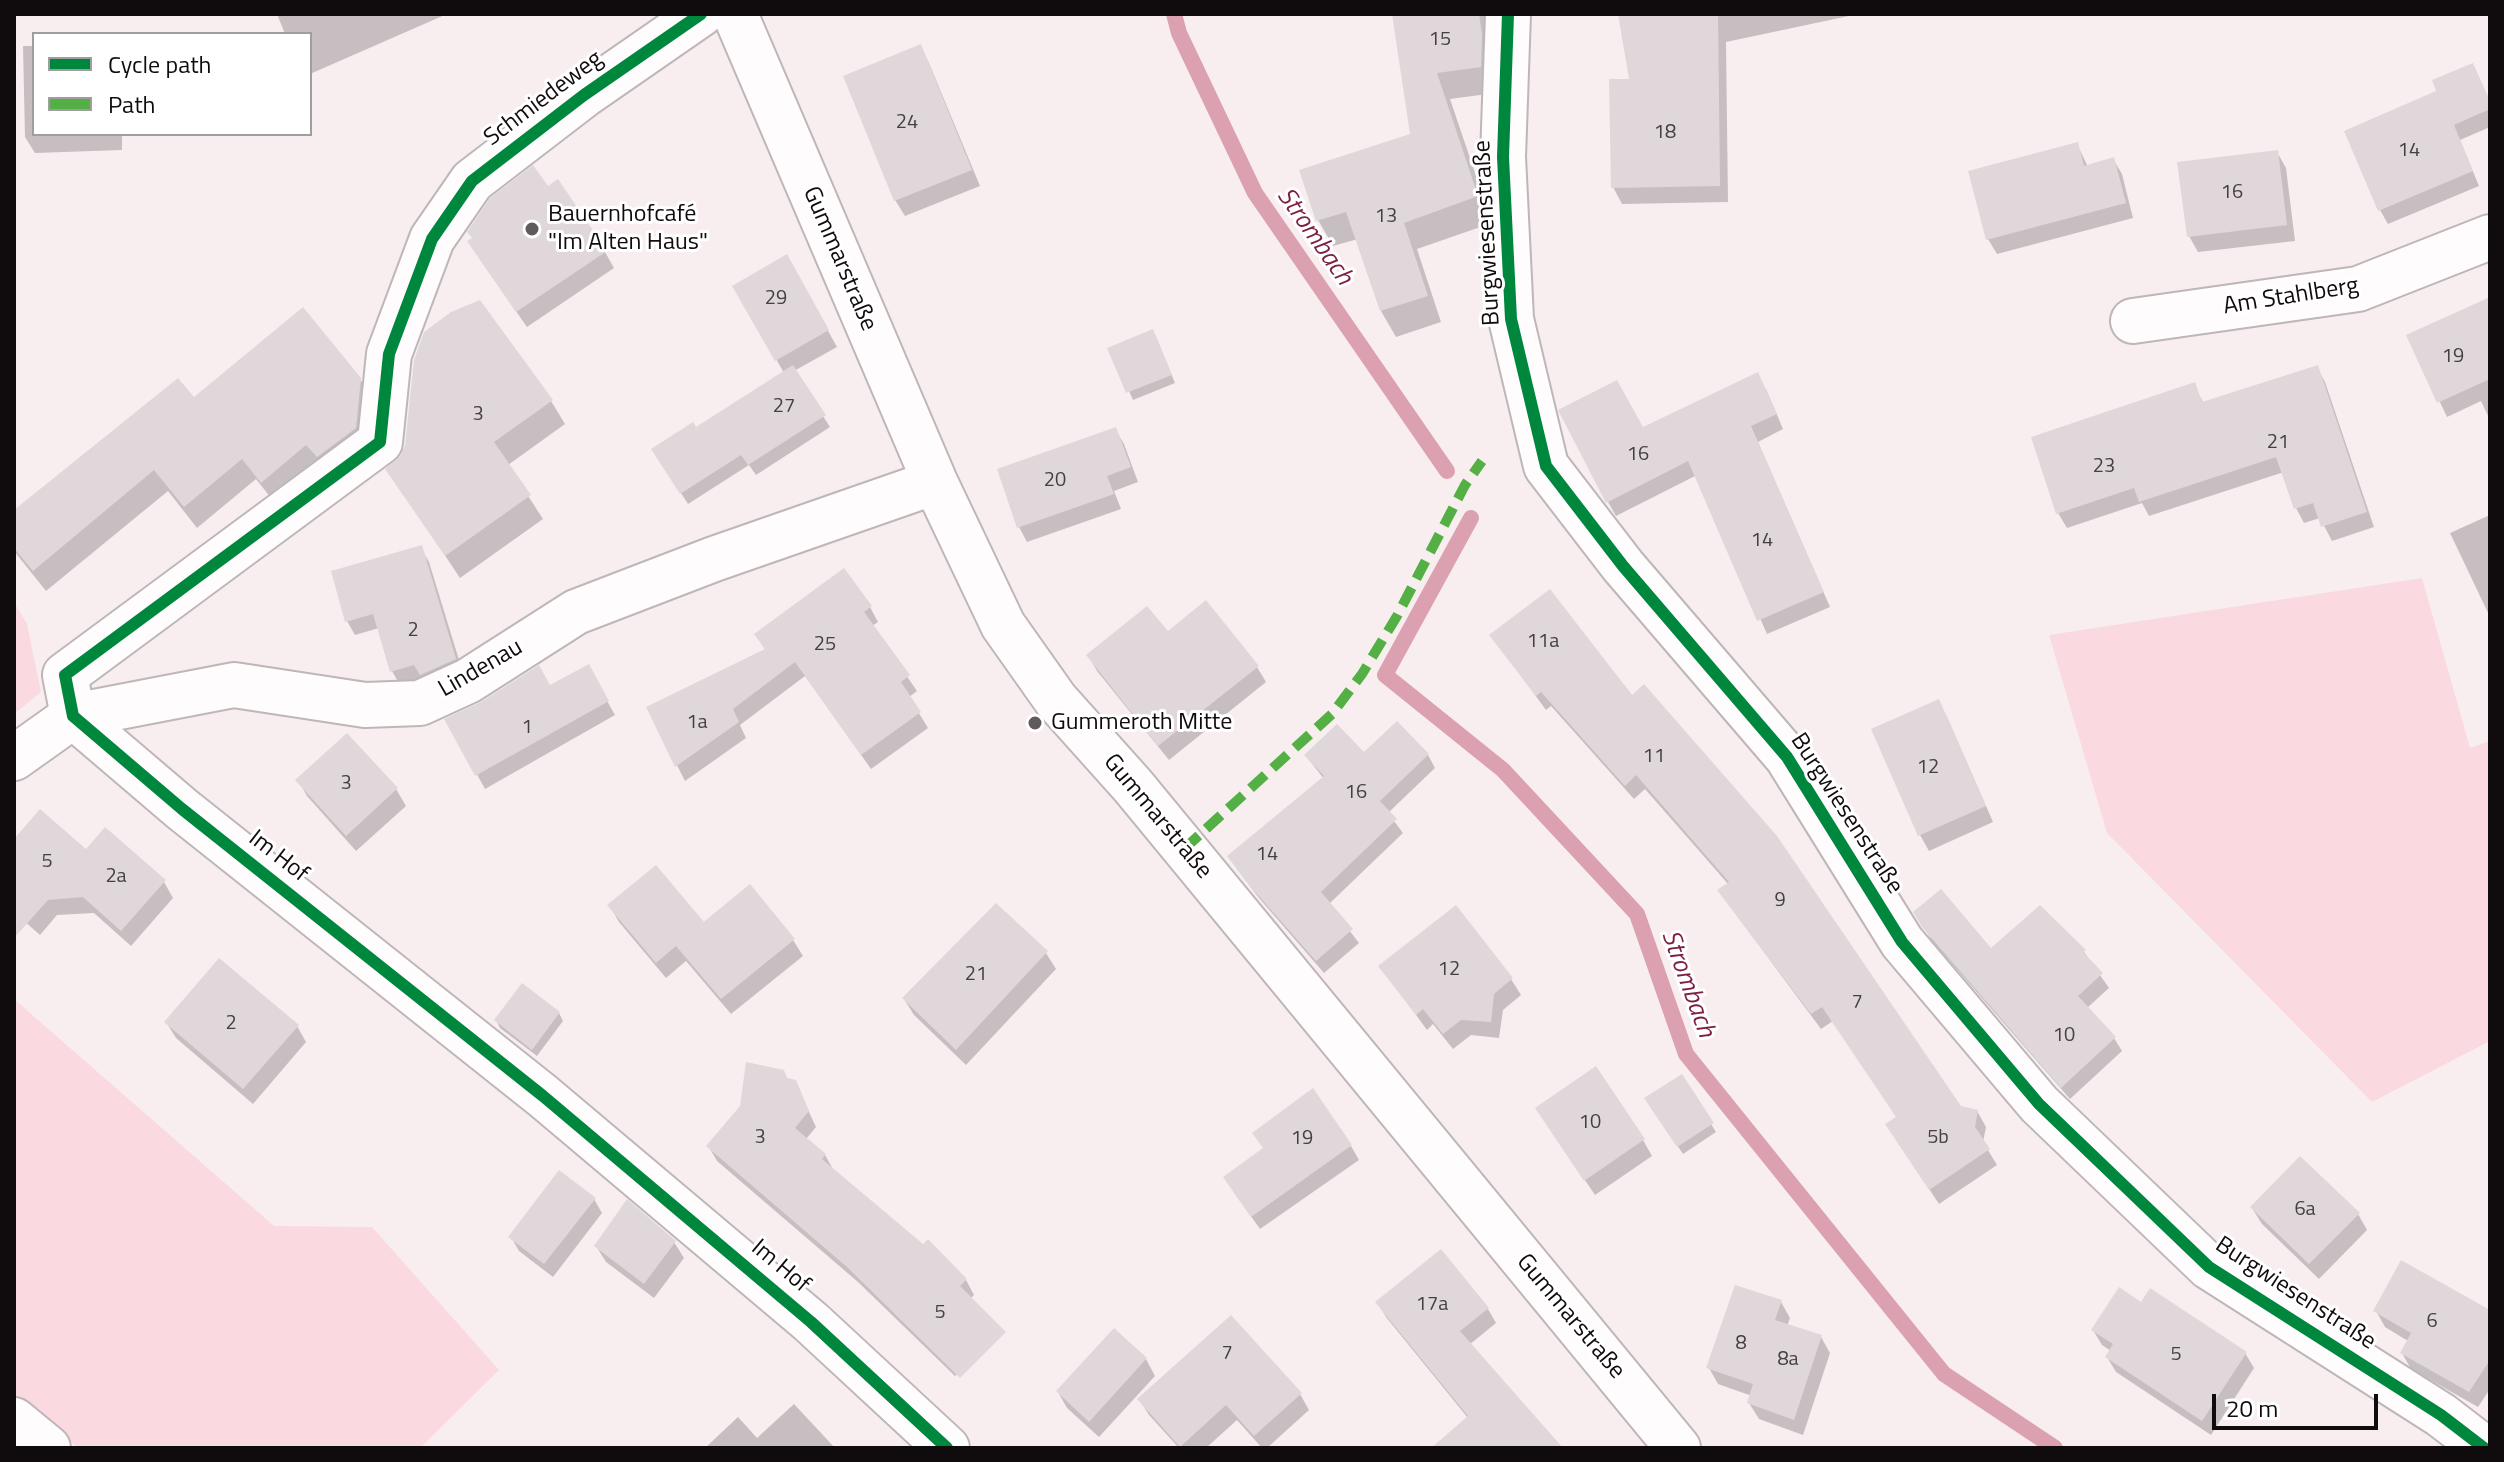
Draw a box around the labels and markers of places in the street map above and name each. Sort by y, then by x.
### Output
place label: Bauernhofcafé "Im Alten Haus" [548,201,708,257]
marker: Bauernhofcafé "Im Alten Haus" [523,220,541,238]
place label: Gummeroth Mitte [1051,709,1232,737]
marker: Gummeroth Mitte [1026,714,1044,732]

